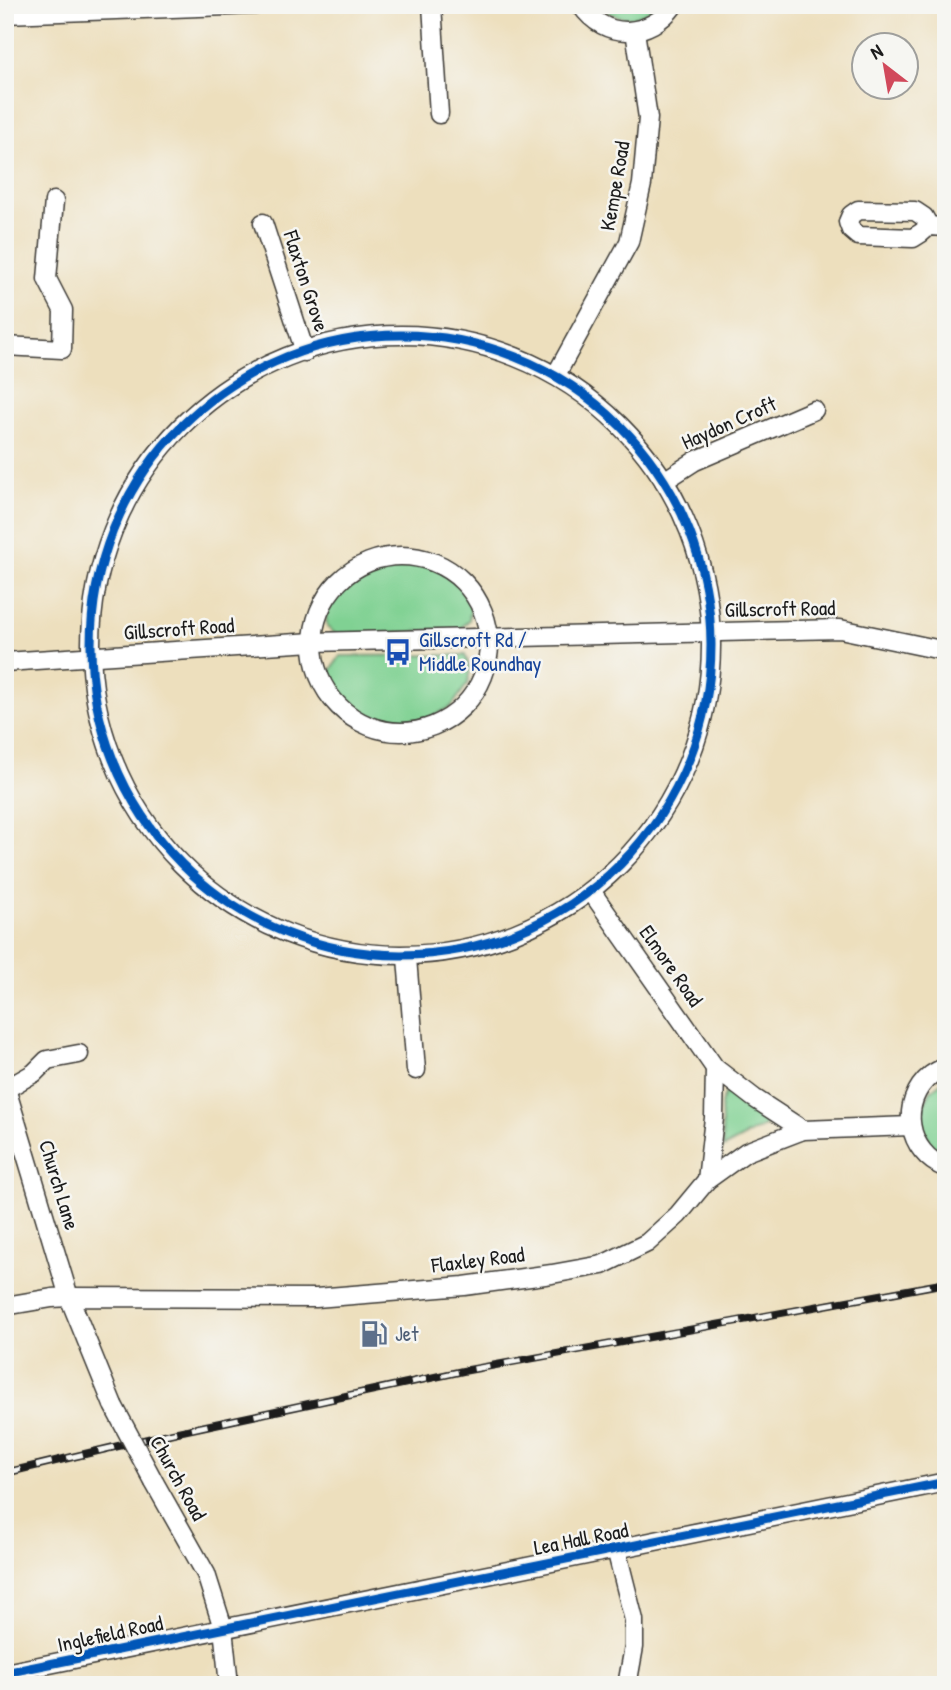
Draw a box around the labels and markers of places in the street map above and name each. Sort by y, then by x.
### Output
place label: Gillscroft Rd / Middle Roundhay [419,625,541,678]
bus stop icon: Gillscroft Rd / Middle Roundhay [383,637,413,667]
fuel station icon: Jet [359,1319,389,1349]
place label: Jet [395,1319,419,1348]

